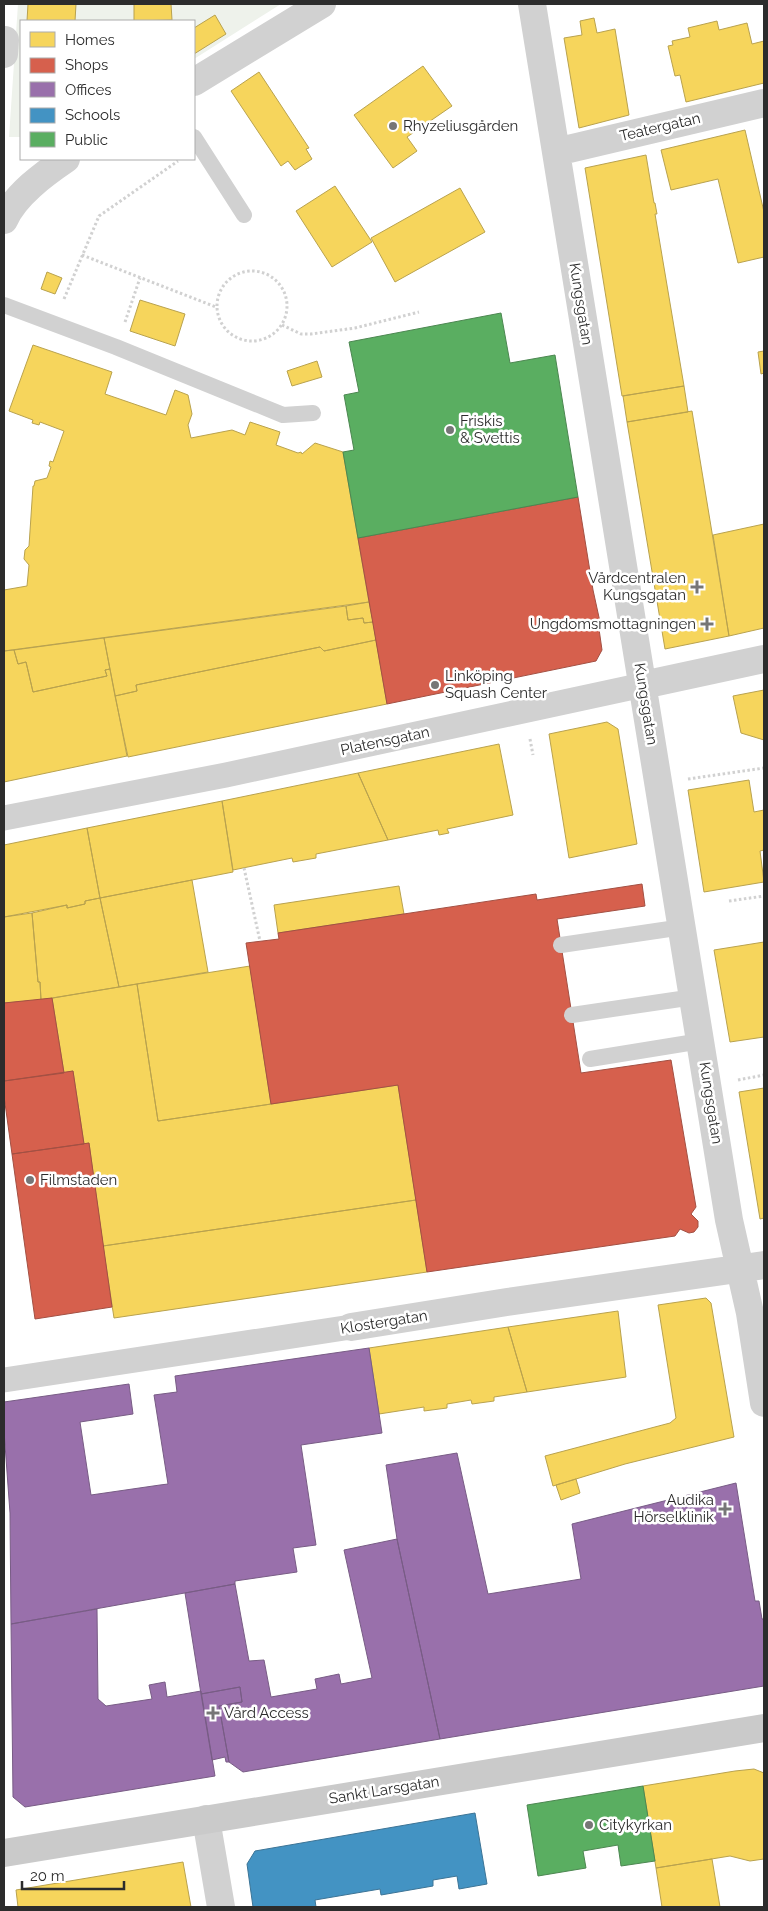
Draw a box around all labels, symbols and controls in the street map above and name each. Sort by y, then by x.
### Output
legend [20,20,195,160]
text: Homes [65,31,115,49]
text: Shops [65,56,108,74]
text: Offices [65,81,112,99]
text: Schools [65,106,120,124]
street label: Teatergatan [618,109,702,145]
place label: Rhyzeliusgården [403,117,518,135]
marker: Rhyzeliusgården [387,120,399,132]
text: Public [65,131,108,149]
street label: Kungsgatan [566,262,596,346]
place label: Friskis & Svettis [460,412,520,447]
marker: Friskis & Svettis [444,424,456,436]
place label: Vårdcentralen Kungsgatan [588,569,686,604]
marker: Vårdcentralen Kungsgatan [690,580,704,594]
place label: Ungdomsmottagningen [530,615,696,633]
marker: Ungdomsmottagningen [700,617,714,631]
street label: Kungsgatan [631,662,661,746]
place label: Linköping Squash Center [445,667,548,702]
marker: Linköping Squash Center [429,679,441,691]
street label: Platensgatan [339,723,431,759]
street label: Kungsgatan [696,1061,726,1145]
place label: Filmstaden [40,1171,117,1189]
marker: Filmstaden [24,1174,36,1186]
street label: Klostergatan [339,1306,429,1338]
place label: Audika Hörselklinik [633,1491,714,1526]
marker: Audika Hörselklinik [718,1502,732,1516]
place label: Vård Access [224,1704,309,1722]
marker: Vård Access [206,1706,220,1720]
street label: Sankt Larsgatan [327,1772,441,1808]
place label: Citykyrkan [599,1816,672,1834]
marker: Citykyrkan [583,1819,595,1831]
scale bar [22,1858,125,1890]
text: 20 m [30,1867,65,1885]

